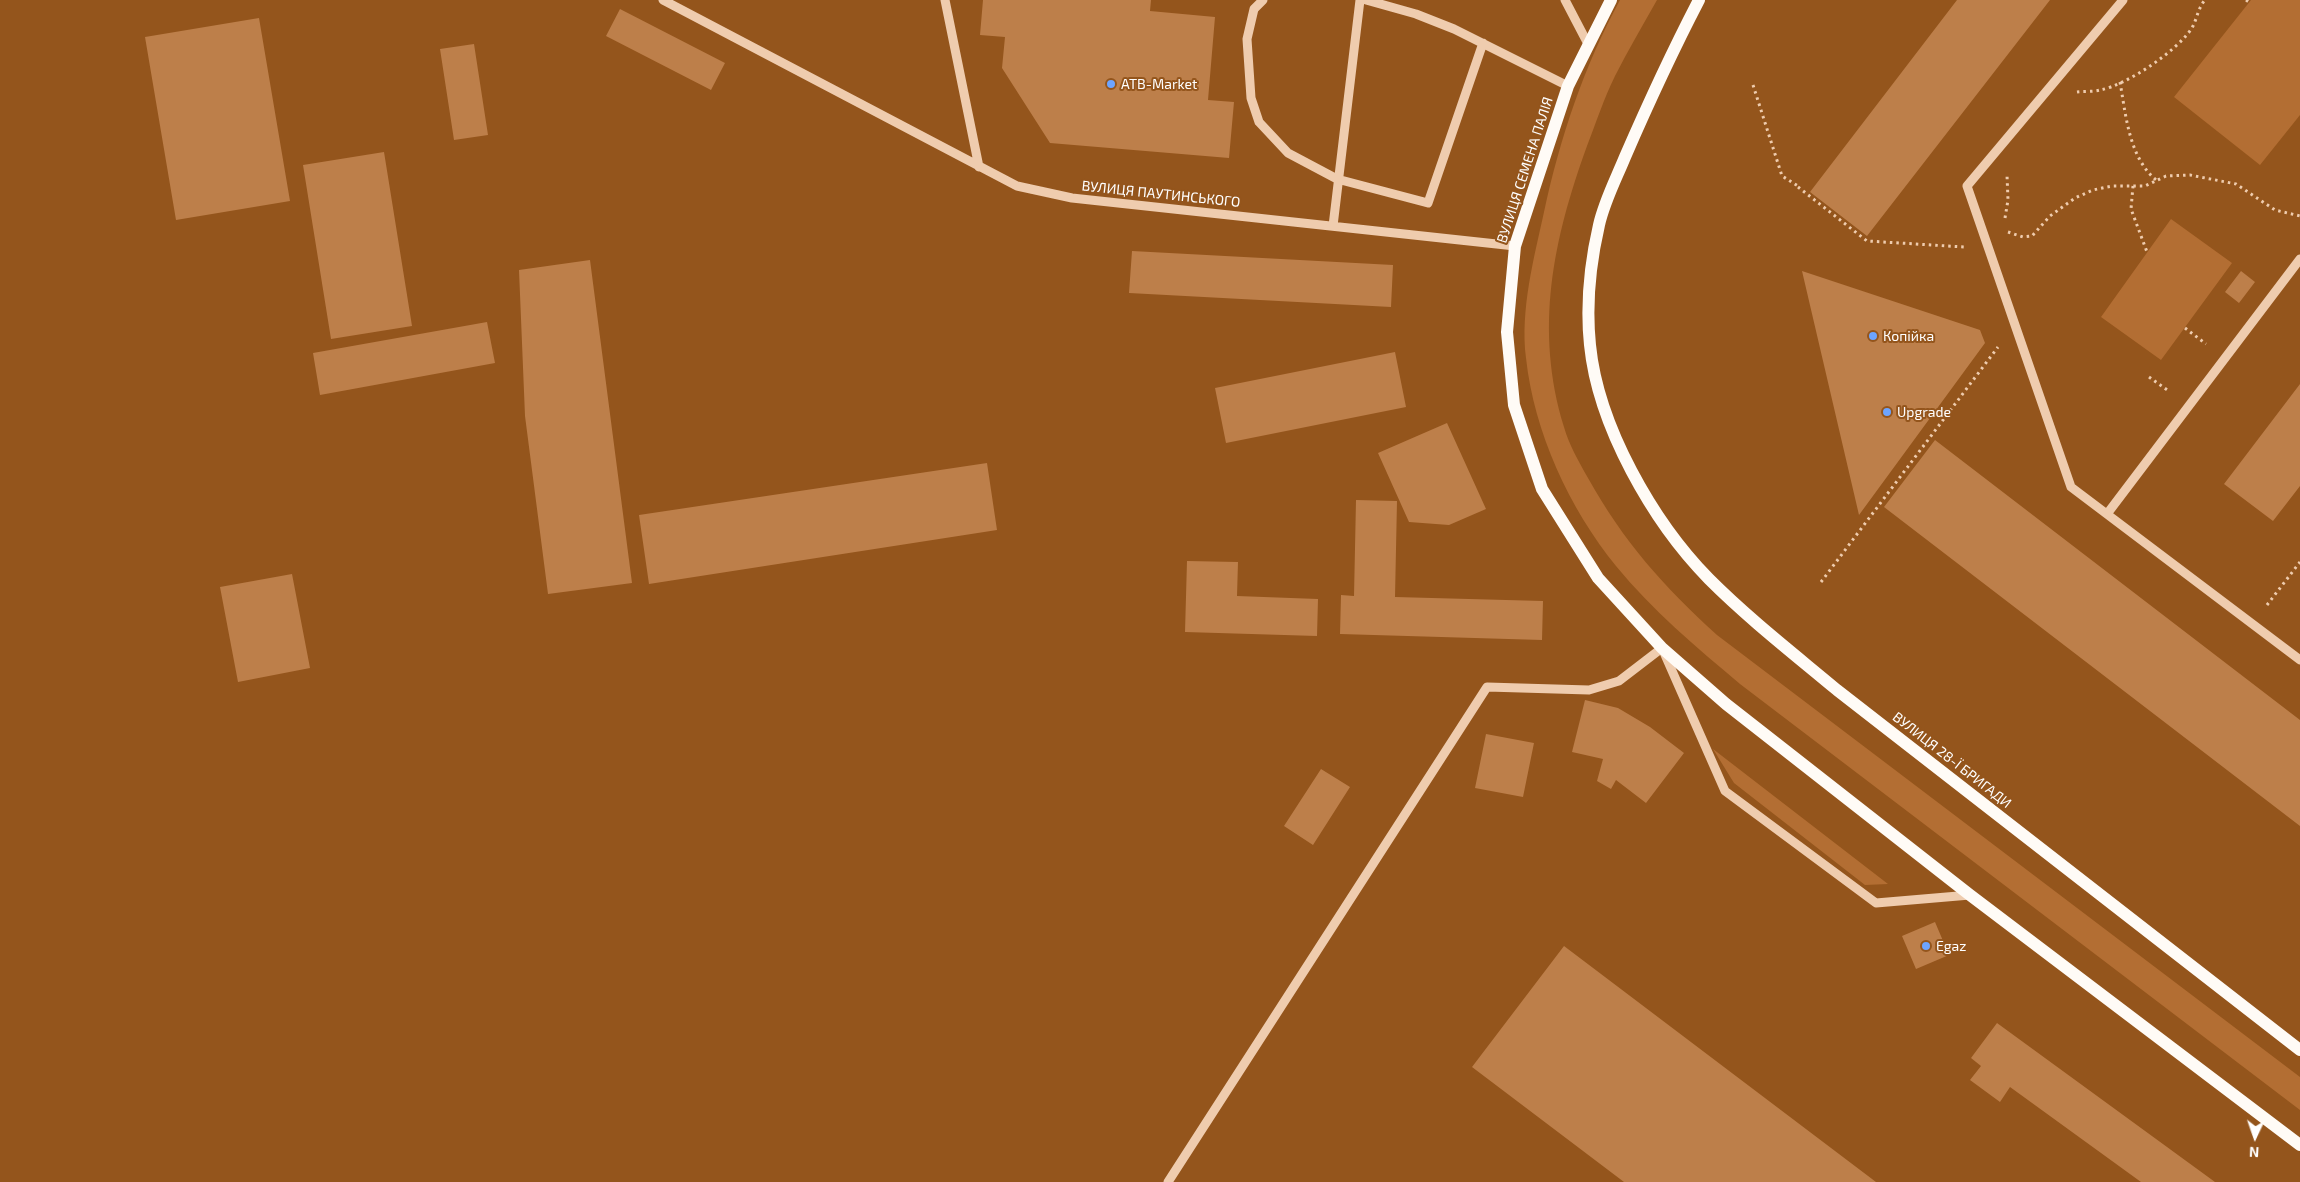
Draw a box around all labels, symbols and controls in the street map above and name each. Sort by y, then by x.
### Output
place label: ATB-Market [1121,76,1197,92]
marker: ATB-Market [1105,78,1117,90]
street label: ВУЛИЦЯ СЕМЕНА ПАЛІЯ [1493,95,1557,245]
street label: ВУЛИЦЯ ПАУТИНСЬКОГО [1081,177,1241,211]
place label: Копійка [1883,328,1934,344]
marker: Копійка [1867,330,1879,342]
place label: Upgrade [1897,404,1951,420]
marker: Upgrade [1881,406,1893,418]
street label: ВУЛИЦЯ 28-Ї БРИГАДИ [1889,708,2015,812]
place label: Egaz [1936,938,1966,954]
marker: Egaz [1920,940,1932,952]
north arrow [2230,1112,2280,1162]
text: N [2249,1144,2260,1161]

